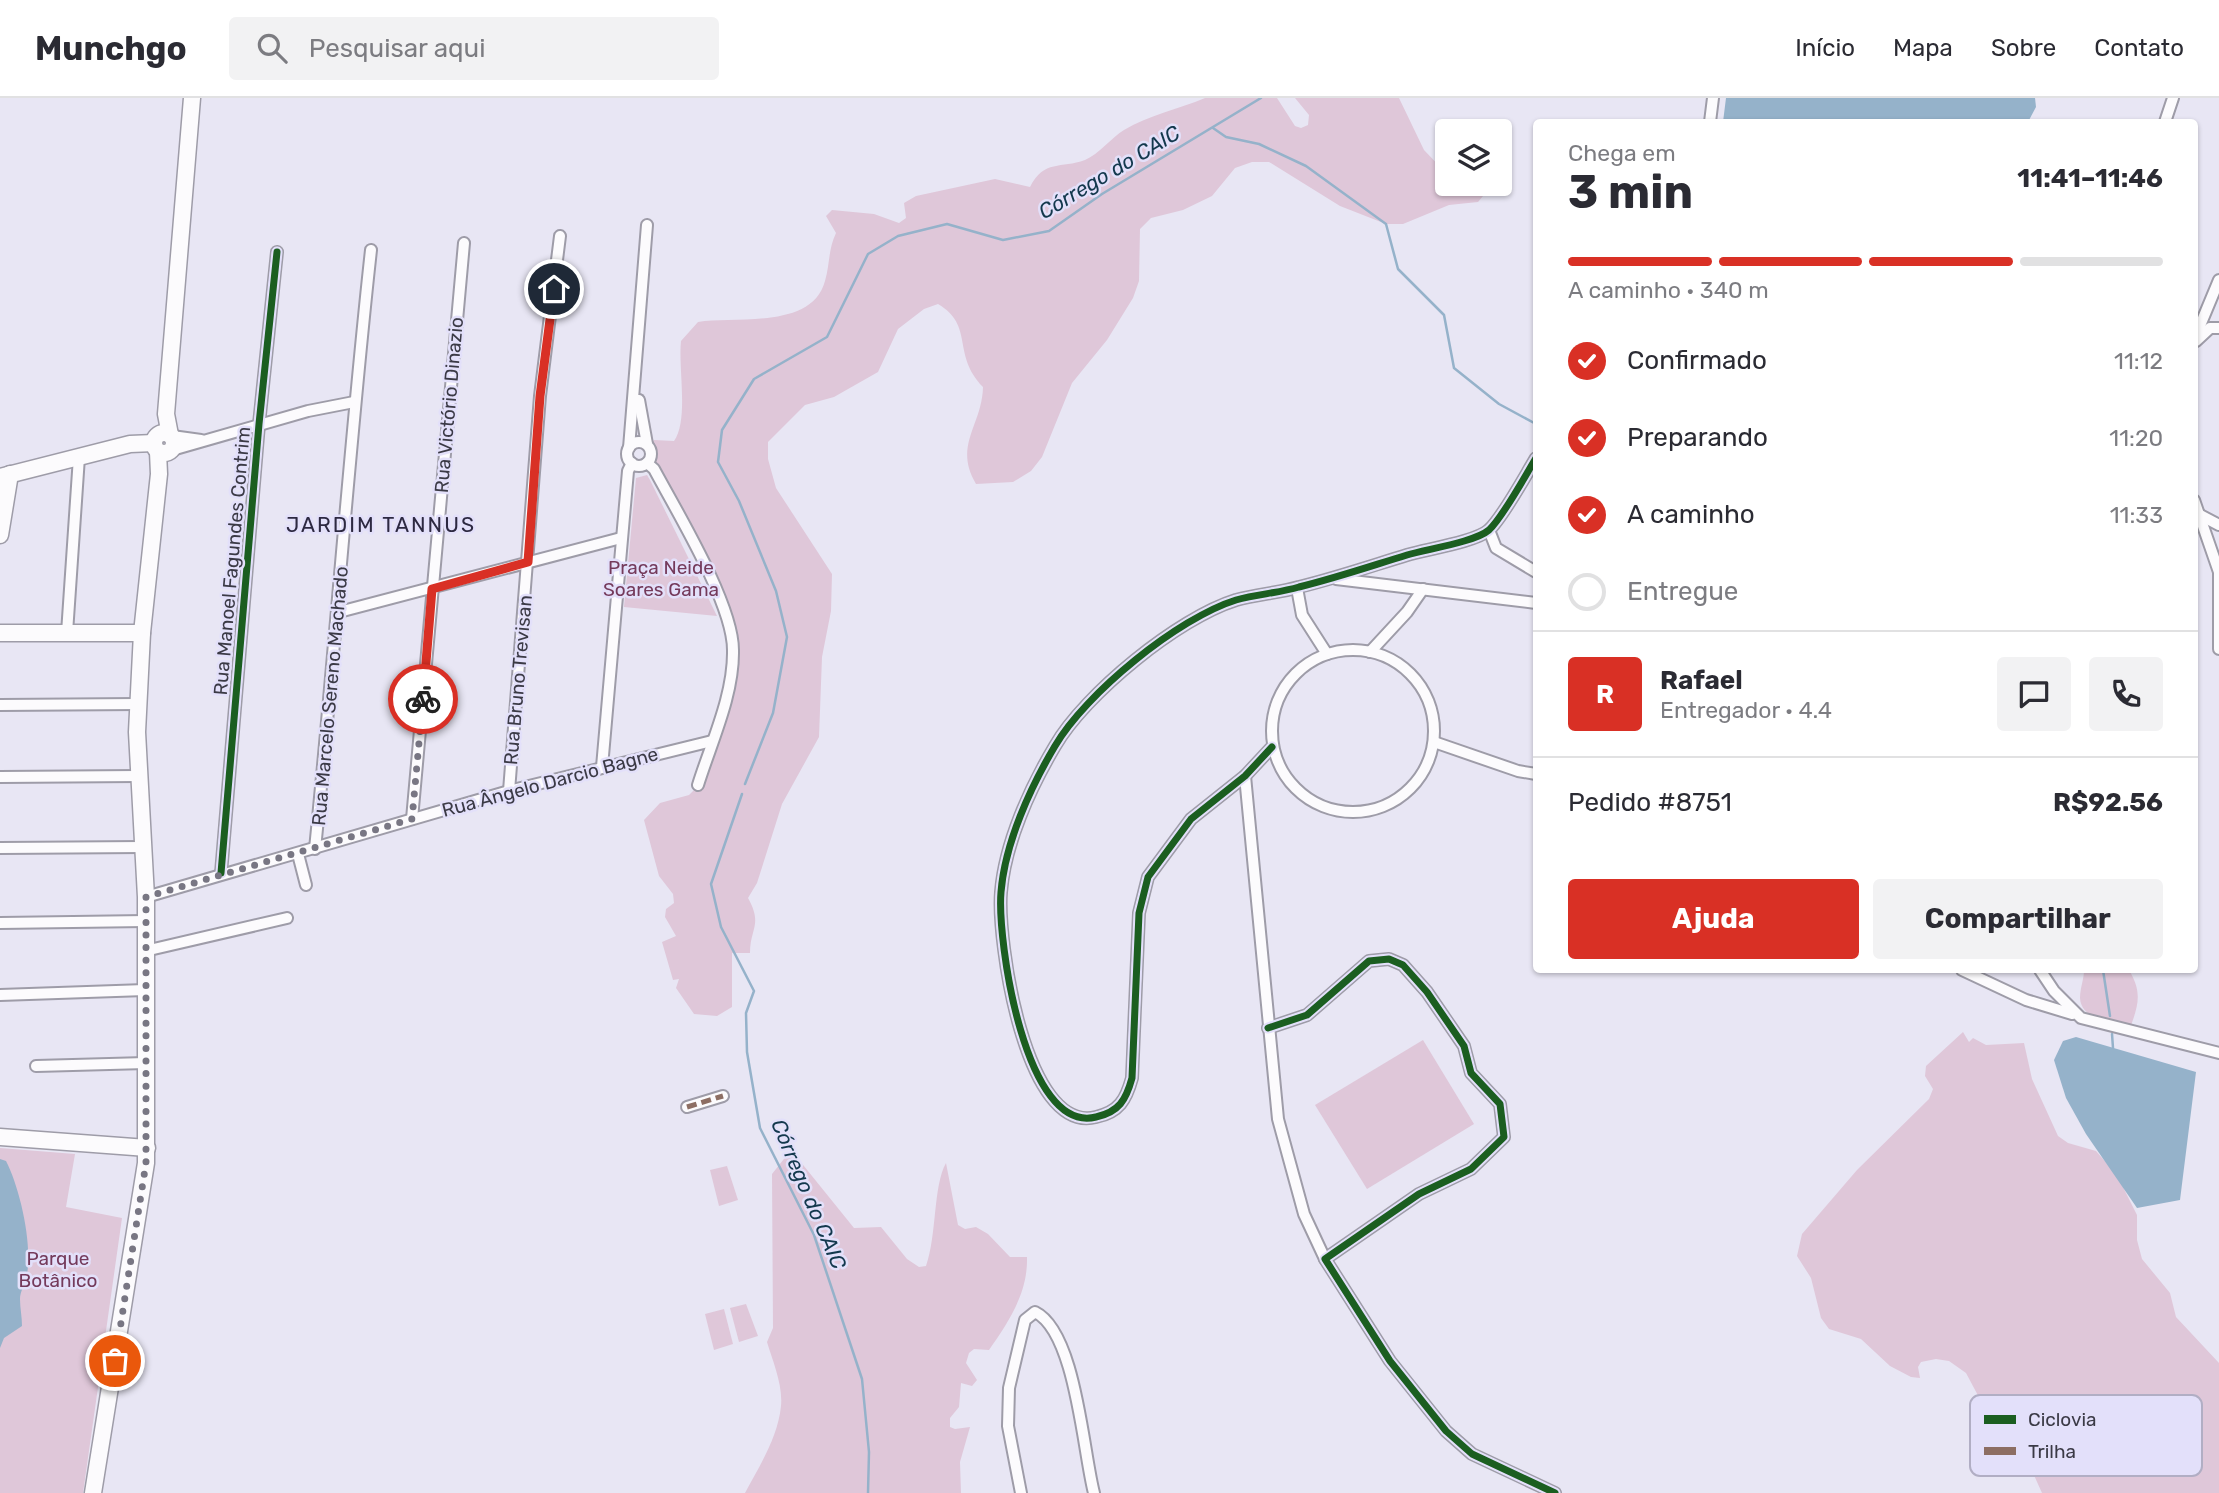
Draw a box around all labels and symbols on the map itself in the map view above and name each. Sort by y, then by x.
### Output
water label: Córrego do CAIC [1034,119,1185,224]
pin [524,259,584,319]
street label: Rua Victório Dinazio [430,316,468,494]
street label: Rua Manoel Fagundes Contrim [209,426,255,696]
district label: JARDIM TANNUS [286,512,476,537]
park label: Praça Neide Soares Gama [603,556,719,601]
street label: Rua Marcelo Sereno Machado [307,565,353,827]
street label: Rua Bruno Trevisan [499,594,537,766]
courier [388,664,458,734]
street label: Rua Ângelo Darcio Bagne [439,742,661,822]
water label: Córrego do CAIC [766,1115,852,1274]
park label: Parque Botânico [19,1247,97,1292]
pin [85,1331,145,1391]
legend [1970,1395,2202,1476]
text: Ciclovia [2028,1408,2097,1431]
text: Trilha [2028,1440,2076,1463]

